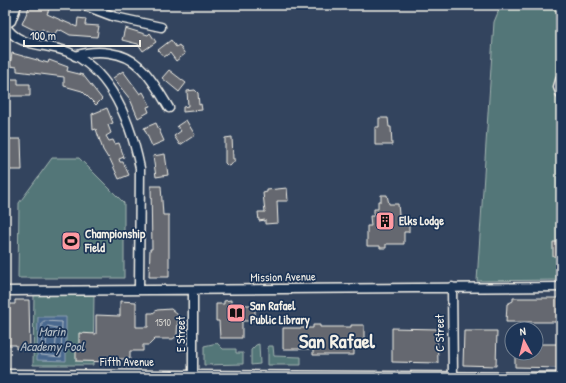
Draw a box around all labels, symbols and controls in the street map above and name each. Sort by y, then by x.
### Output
scale bar [24,22,140,48]
text: 100 m [30,27,56,44]
building icon: Elks Lodge [374,210,396,232]
place label: Elks Lodge [399,212,444,230]
place label: Championship Field [84,225,146,256]
sports icon: Championship Field [60,230,82,252]
street label: Mission Avenue [250,267,316,286]
place label: San Rafael Public Library [250,297,310,329]
library icon: San Rafael Public Library [225,302,247,324]
street label: C Street [431,313,448,352]
street label: E Street [172,315,189,352]
house number: 1510 [155,316,171,329]
north arrow [504,321,544,361]
water label: Marin Academy Pool [20,322,85,355]
text: N [519,324,527,338]
district label: San Rafael [299,327,376,354]
street label: Fifth Avenue [99,353,154,370]

